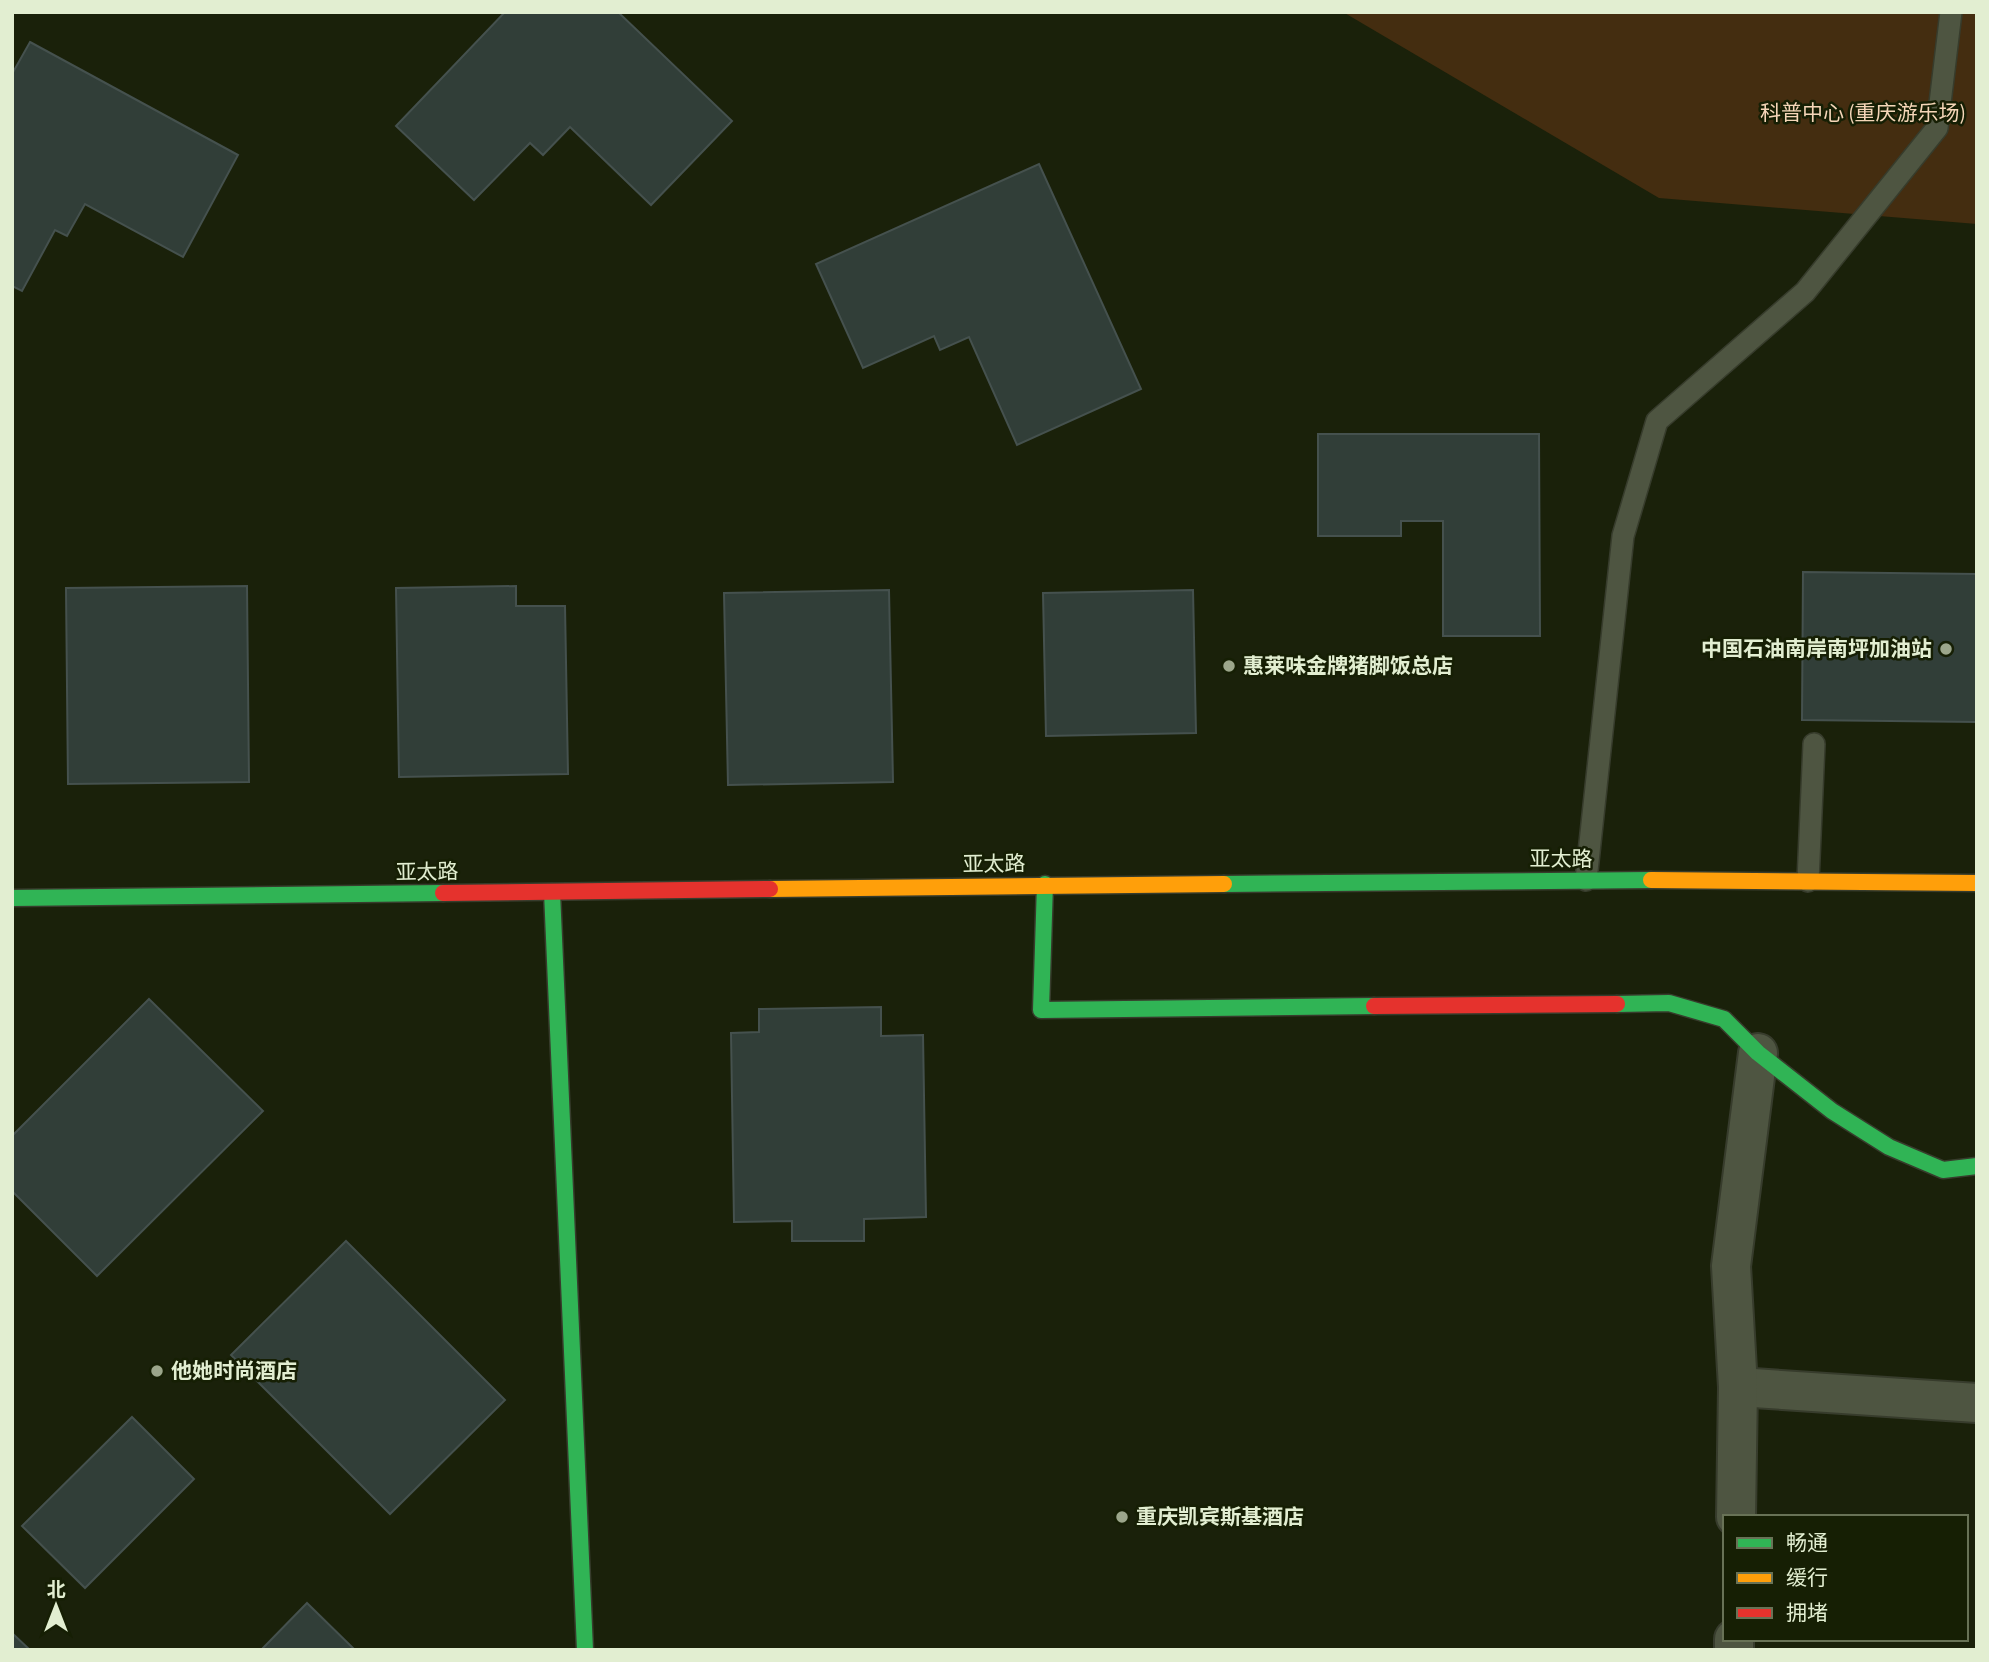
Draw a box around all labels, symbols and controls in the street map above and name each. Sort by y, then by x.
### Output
park label: 科普中心 (重庆游乐场) [1760,98,1966,128]
place label: 中国石油南岸南坪加油站 [1701,634,1932,664]
marker: 中国石油南岸南坪加油站 [1938,641,1954,657]
place label: 惠莱味金牌猪脚饭总店 [1243,651,1453,681]
marker: 惠莱味金牌猪脚饭总店 [1221,658,1237,674]
street label: 亚太路 [1530,844,1593,874]
street label: 亚太路 [962,848,1026,880]
street label: 亚太路 [395,856,459,888]
place label: 他她时尚酒店 [171,1356,297,1386]
marker: 他她时尚酒店 [149,1363,165,1379]
place label: 重庆凯宾斯基酒店 [1136,1502,1304,1532]
marker: 重庆凯宾斯基酒店 [1114,1509,1130,1525]
legend [1723,1515,1968,1641]
text: 畅通 [1786,1528,1828,1558]
text: 缓行 [1786,1563,1828,1593]
north arrow [21,1571,91,1641]
text: 北 [46,1577,66,1604]
text: 拥堵 [1786,1598,1828,1628]

